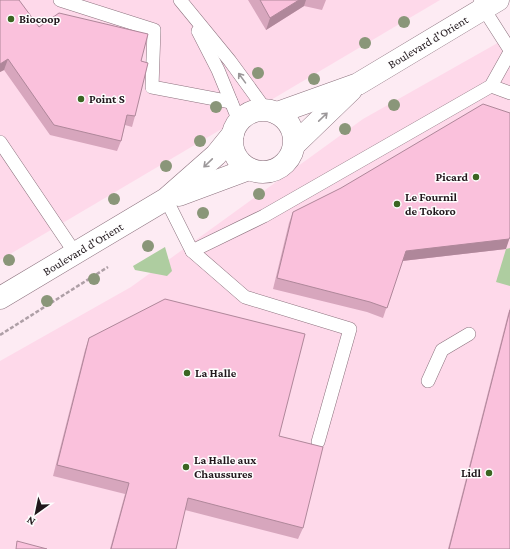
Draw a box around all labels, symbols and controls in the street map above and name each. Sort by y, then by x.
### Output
place label: Biocoop [19,12,61,26]
street label: Boulevard d'Orient [385,12,472,71]
marker: Biocoop [6,14,16,24]
one-way arrow [238,72,246,83]
place label: Point S [89,92,125,106]
marker: Point S [76,94,86,104]
one-way arrow [318,112,328,122]
one-way arrow [202,159,213,168]
place label: Picard [436,170,468,184]
marker: Picard [471,172,481,182]
place label: Le Fournil de Tokoro [405,190,457,218]
marker: Le Fournil de Tokoro [392,199,402,209]
street label: Boulevard d'Orient [40,219,127,278]
place label: La Halle [195,366,237,380]
marker: La Halle [182,368,192,378]
place label: La Halle aux Chaussures [194,453,257,481]
marker: La Halle aux Chaussures [181,462,191,472]
place label: Lidl [461,466,482,480]
marker: Lidl [484,468,494,478]
north arrow [16,493,56,533]
text: N [24,514,37,528]

